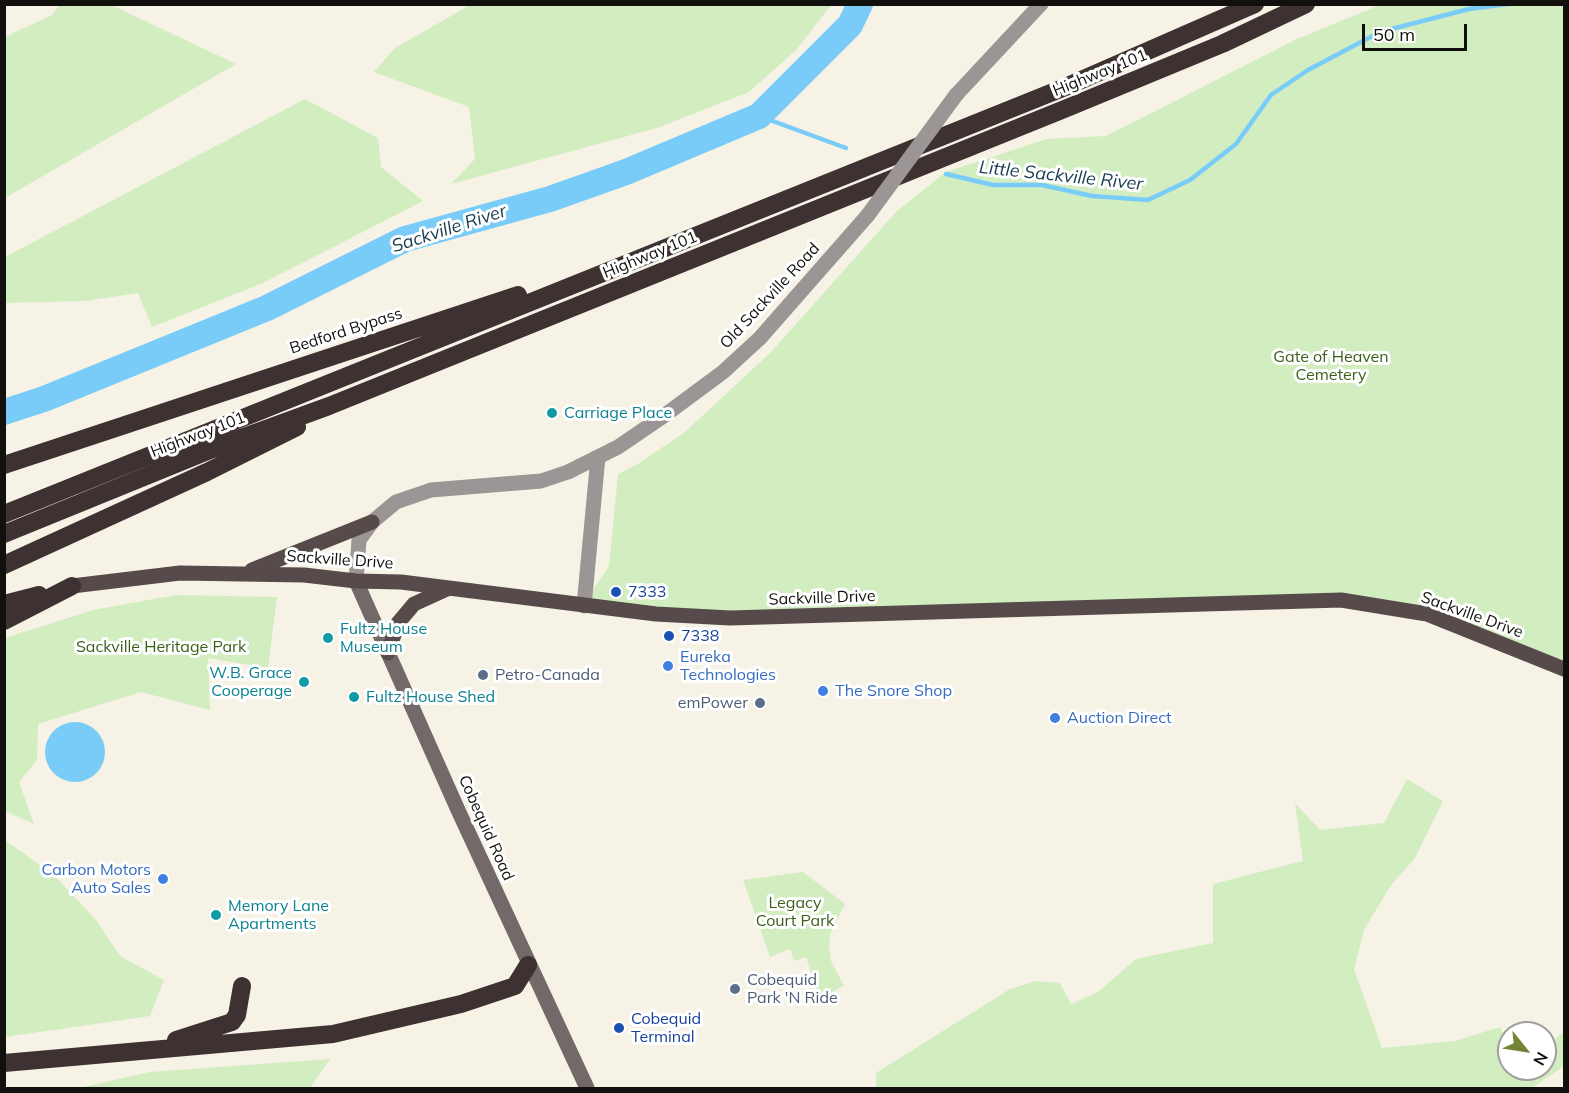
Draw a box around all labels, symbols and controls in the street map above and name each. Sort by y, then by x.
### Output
scale bar [1365,12,1470,50]
text: 50 m [1373,23,1415,46]
street label: Highway 101 [1050,45,1150,101]
water label: Little Sackville River [978,157,1144,195]
water label: Sackville River [389,200,509,258]
street label: Highway 101 [600,227,700,283]
street label: Old Sackville Road [716,239,824,353]
street label: Bedford Bypass [287,304,405,358]
park label: Gate of Heaven Cemetery [1273,347,1389,385]
place label: Carriage Place [564,403,672,423]
marker: Carriage Place [545,406,559,420]
street label: Highway 101 [148,408,248,462]
street label: Sackville Drive [286,547,394,573]
place label: 7333 [628,582,666,602]
marker: 7333 [609,585,623,599]
street label: Sackville Drive [768,587,876,609]
street label: Sackville Drive [1418,588,1526,642]
place label: Fultz House Museum [340,619,427,657]
place label: 7338 [681,626,719,646]
marker: 7338 [662,629,676,643]
marker: Fultz House Museum [321,631,335,645]
park label: Sackville Heritage Park [76,637,246,657]
place label: Eureka Technologies [680,647,776,685]
marker: Eureka Technologies [661,659,675,673]
place label: W.B. Grace Cooperage [209,663,292,701]
place label: Petro-Canada [495,665,600,685]
marker: Petro-Canada [476,668,490,682]
marker: W.B. Grace Cooperage [297,675,311,689]
place label: The Snore Shop [835,681,952,701]
marker: The Snore Shop [816,684,830,698]
place label: Fultz House Shed [366,687,495,707]
marker: Fultz House Shed [347,690,361,704]
place label: emPower [678,693,748,713]
marker: emPower [753,696,767,710]
place label: Auction Direct [1067,708,1172,728]
marker: Auction Direct [1048,711,1062,725]
street label: Cobequid Road [454,772,518,884]
place label: Carbon Motors Auto Sales [42,860,151,898]
marker: Carbon Motors Auto Sales [156,872,170,886]
park label: Legacy Court Park [756,893,834,931]
place label: Memory Lane Apartments [228,896,329,934]
marker: Memory Lane Apartments [209,908,223,922]
place label: Cobequid Park 'N Ride [747,970,838,1008]
marker: Cobequid Park 'N Ride [728,982,742,996]
place label: Cobequid Terminal [631,1009,701,1047]
marker: Cobequid Terminal [612,1021,626,1035]
north arrow [1497,1021,1557,1081]
text: N [1529,1049,1553,1069]

